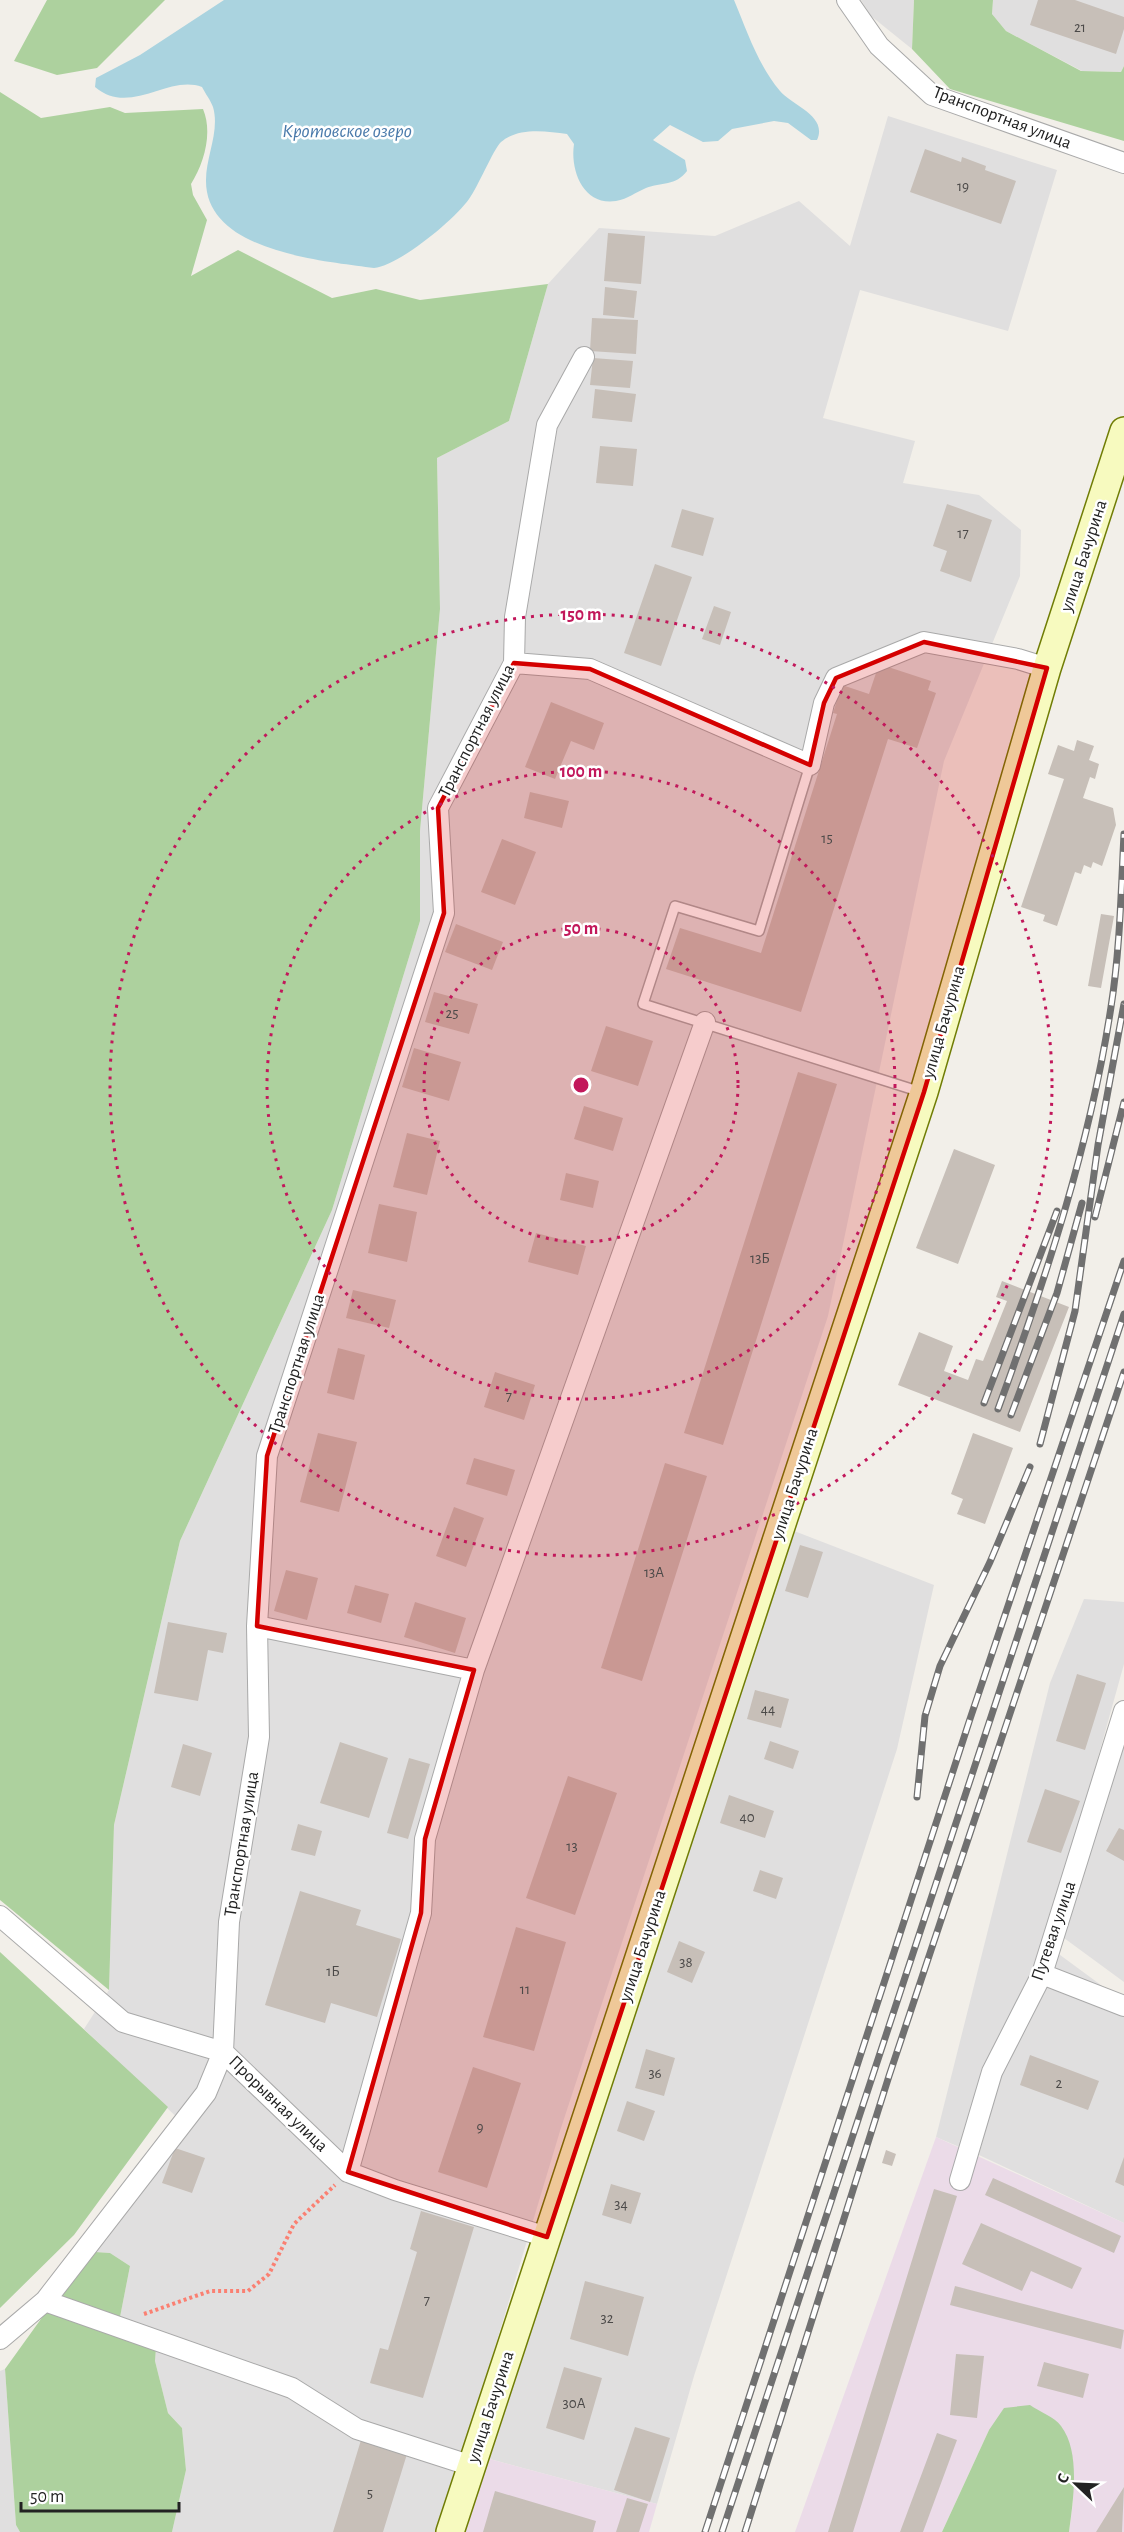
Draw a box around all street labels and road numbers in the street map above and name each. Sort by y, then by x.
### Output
street label: Транспортная улица [930,83,1074,153]
street label: улица Бачурина [1057,498,1111,615]
street label: Транспортная улица [436,662,518,800]
street label: улица Бачурина [919,964,969,1081]
street label: Транспортная улица [266,1291,328,1437]
street label: улица Бачурина [768,1426,822,1543]
street label: Транспортная улица [222,1770,262,1918]
street label: Путевая улица [1029,1879,1079,1983]
street label: улица Бачурина [616,1888,670,2005]
street label: Прорывная улица [225,2052,331,2156]
street label: улица Бачурина [464,2349,518,2466]

